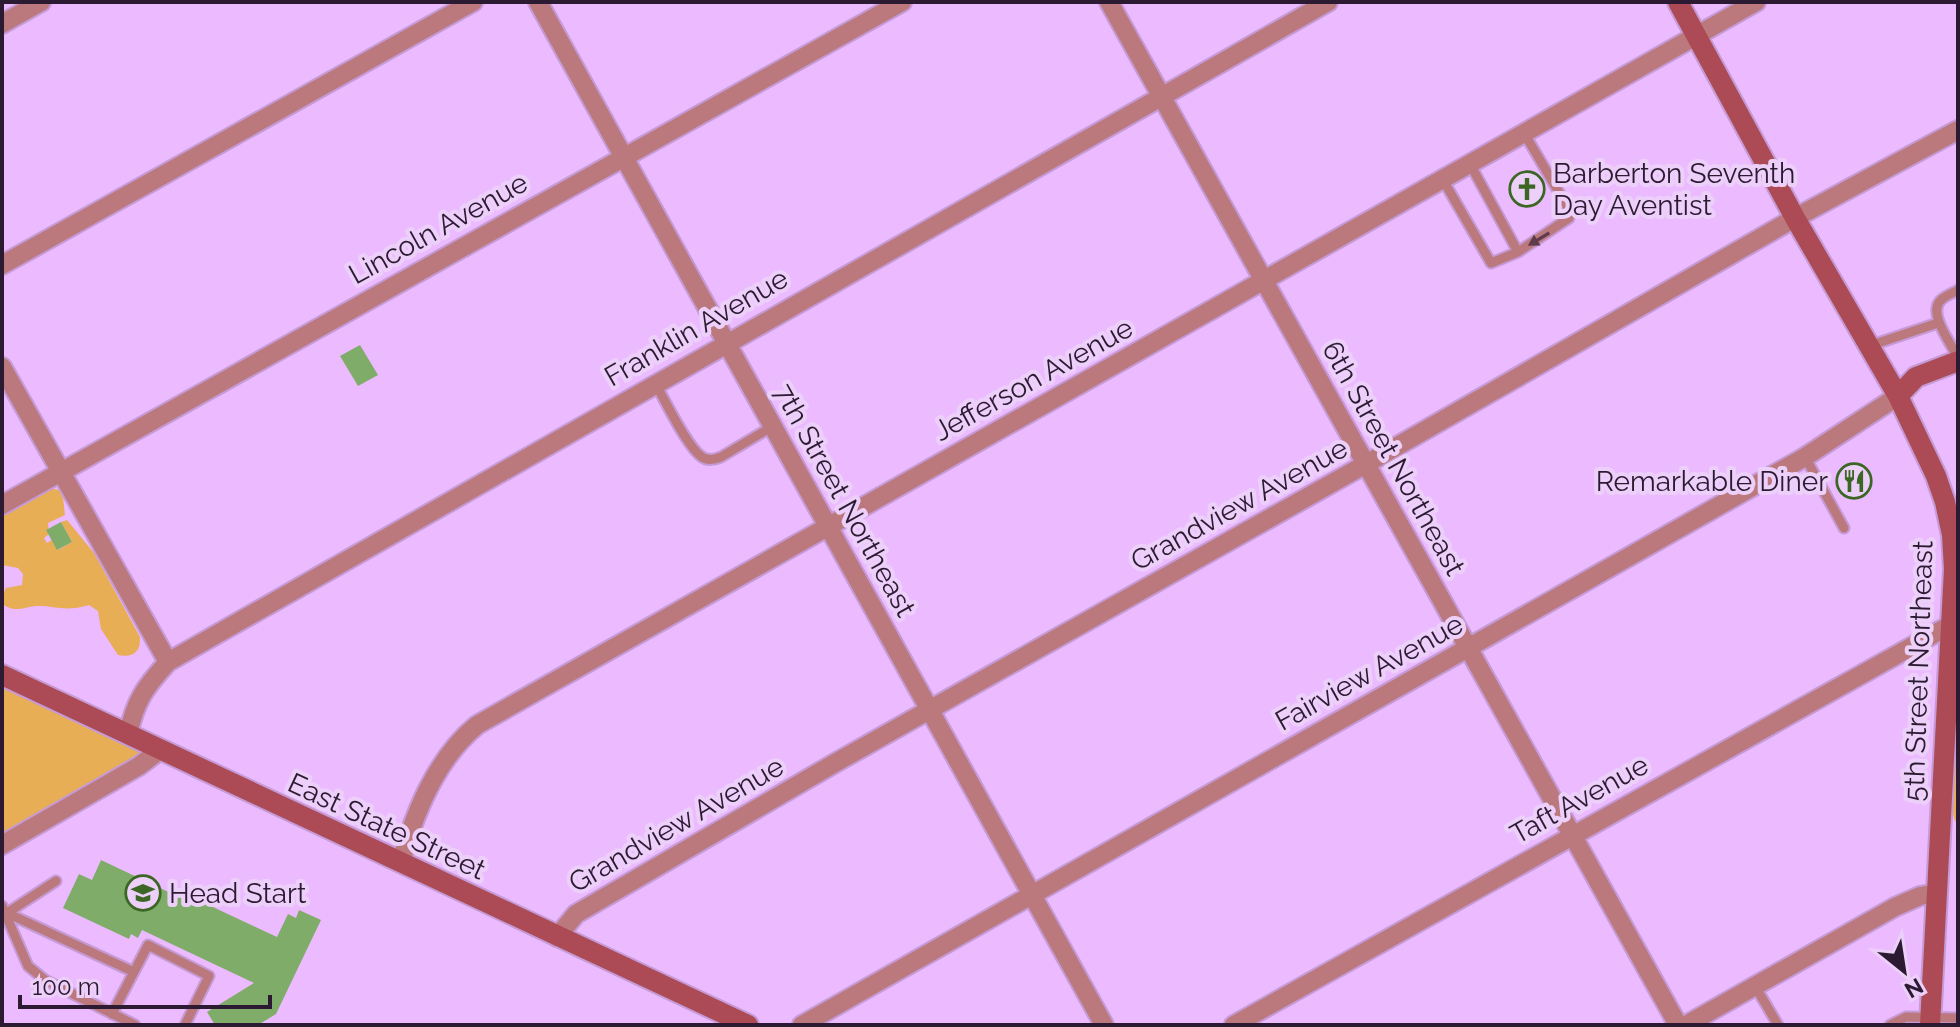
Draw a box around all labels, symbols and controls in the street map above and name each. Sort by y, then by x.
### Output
place label: Barberton Seventh Day Aventist [1553,157,1795,222]
street label: Lincoln Avenue [343,166,533,291]
church icon: Barberton Seventh Day Aventist [1508,170,1546,208]
one-way arrow [1528,232,1550,246]
street label: Franklin Avenue [599,262,794,393]
street label: Jefferson Avenue [928,311,1139,448]
street label: 6th Street Northeast [1315,335,1472,582]
street label: 7th Street Northeast [767,378,923,623]
street label: Grandview Avenue [1125,431,1353,578]
restaurant icon: Remarkable Diner [1835,462,1873,500]
place label: Remarkable Diner [1596,465,1828,498]
street label: 5th Street Northeast [1897,539,1940,802]
street label: Fairview Avenue [1270,607,1469,738]
street label: Taft Avenue [1505,748,1654,851]
street label: Grandview Avenue [563,750,789,899]
street label: East State Street [283,766,491,887]
school or university icon: Head Start [124,874,162,912]
place label: Head Start [169,877,307,910]
north arrow [1864,931,1944,1011]
scale bar [20,959,270,1009]
text: 100 m [32,972,100,1001]
text: N [1900,973,1928,1004]

